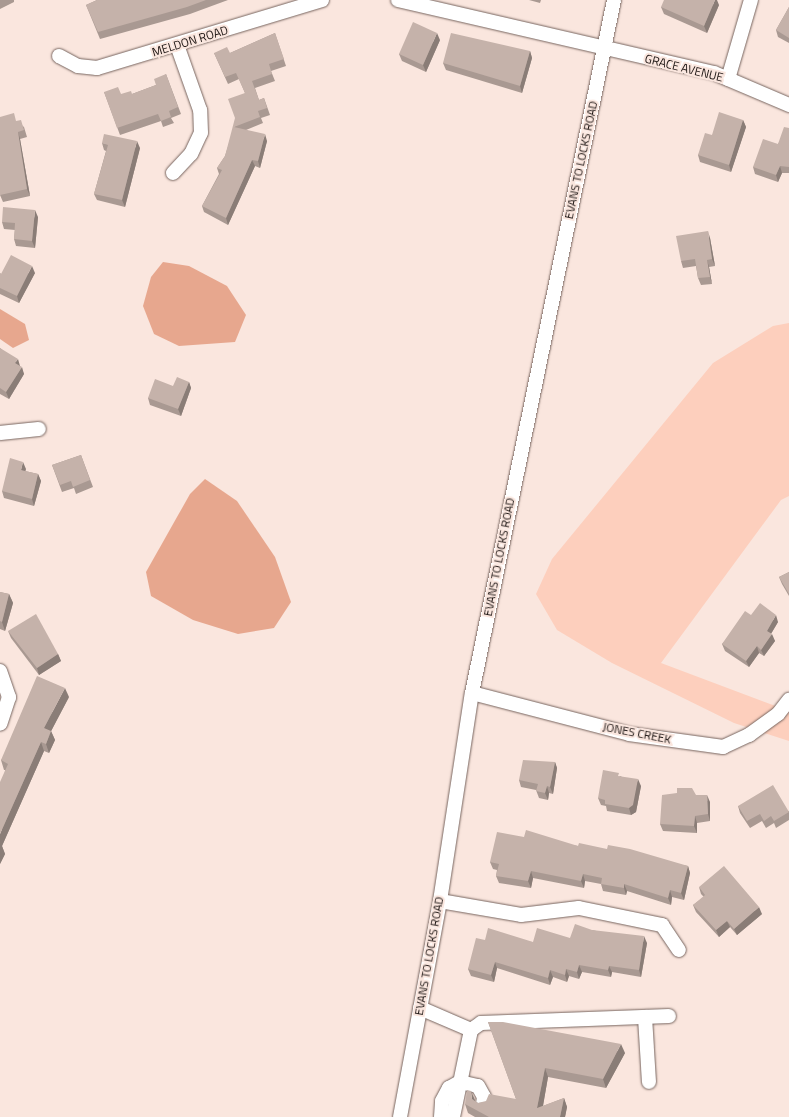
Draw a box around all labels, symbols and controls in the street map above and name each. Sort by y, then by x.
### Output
street label: MELDON ROAD [150,23,230,59]
street label: GRACE AVENUE [643,51,725,85]
street label: EVANS TO LOCKS ROAD [561,100,601,220]
street label: EVANS TO LOCKS ROAD [480,497,518,617]
street label: JONES CREEK [602,719,672,747]
street label: EVANS TO LOCKS ROAD [411,896,447,1016]

